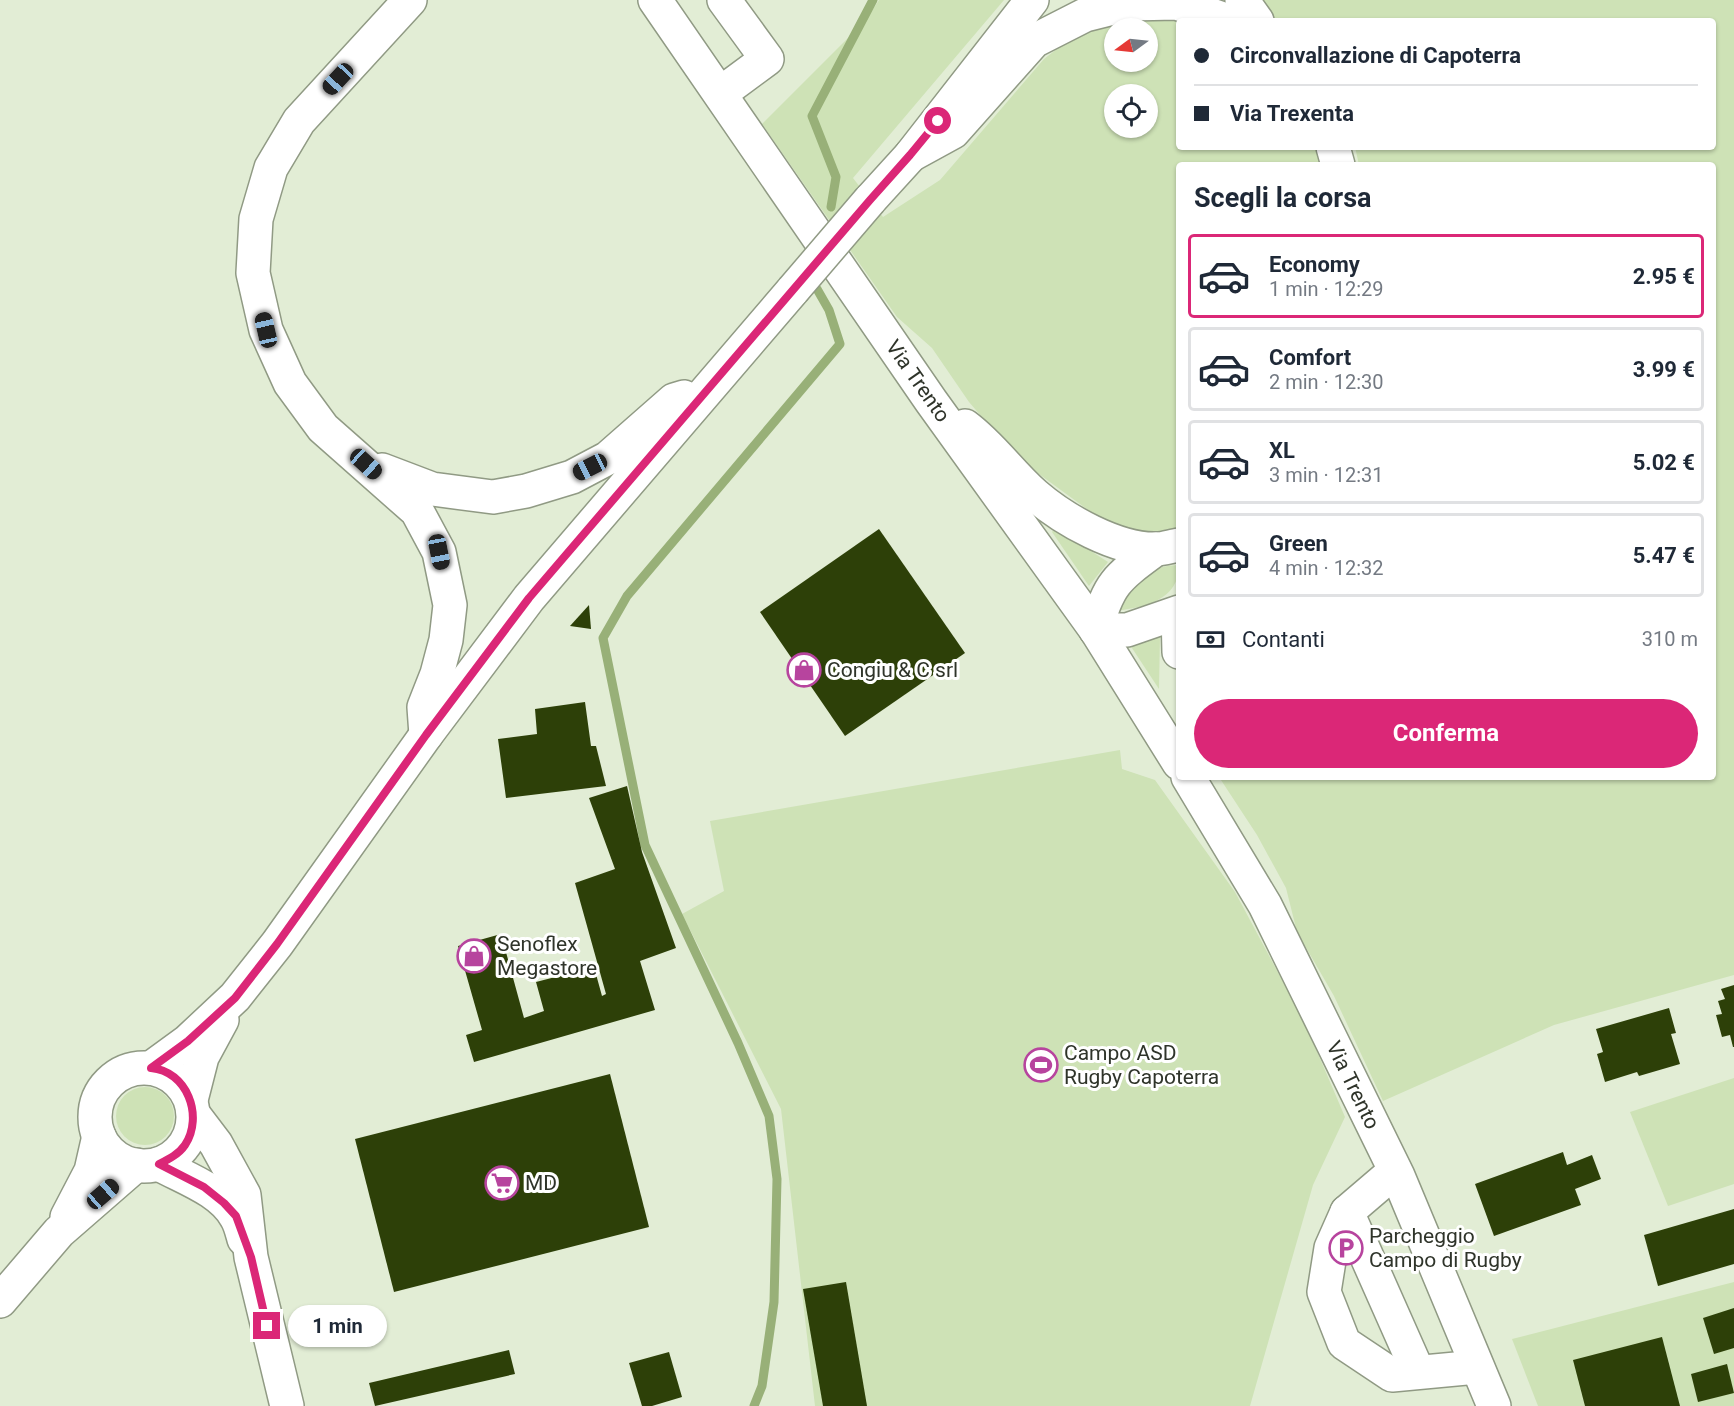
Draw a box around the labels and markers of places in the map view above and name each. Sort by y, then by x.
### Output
shop icon: Congiu & C srl [786,652,822,688]
place label: Congiu & C srl [827,658,958,682]
place label: Senoflex Megastore [497,932,597,980]
shop icon: Senoflex Megastore [456,938,492,974]
place label: Campo ASD Rugby Capoterra [1064,1041,1219,1089]
sports icon: Campo ASD Rugby Capoterra [1023,1047,1059,1083]
supermarket icon: MD [484,1165,520,1201]
place label: MD [525,1171,557,1195]
place label: Parcheggio Campo di Rugby [1369,1224,1522,1272]
parking icon: Parcheggio Campo di Rugby [1328,1230,1364,1266]

